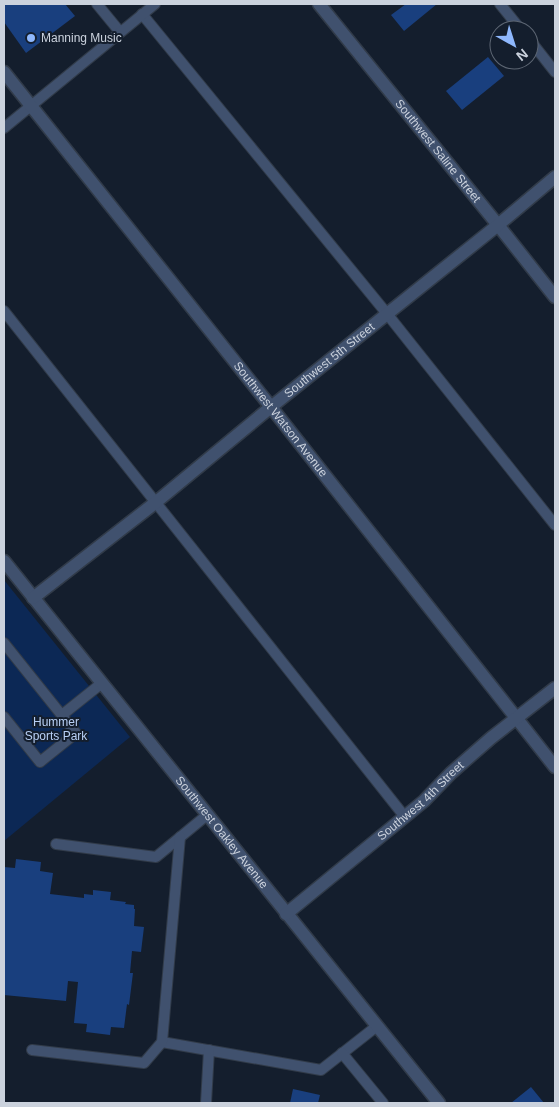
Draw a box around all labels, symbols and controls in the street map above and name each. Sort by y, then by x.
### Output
north arrow [489,20,539,70]
place label: Manning Music [41,31,122,45]
marker: Manning Music [25,32,37,44]
text: N [513,46,531,65]
street label: Southwest Saline Street [392,97,484,206]
street label: Southwest 5th Street [281,319,378,401]
street label: Southwest Watson Avenue [231,359,331,480]
park label: Hummer Sports Park [25,715,88,743]
street label: Southwest 4th Street [375,758,467,843]
street label: Southwest Oakley Avenue [173,773,271,892]

